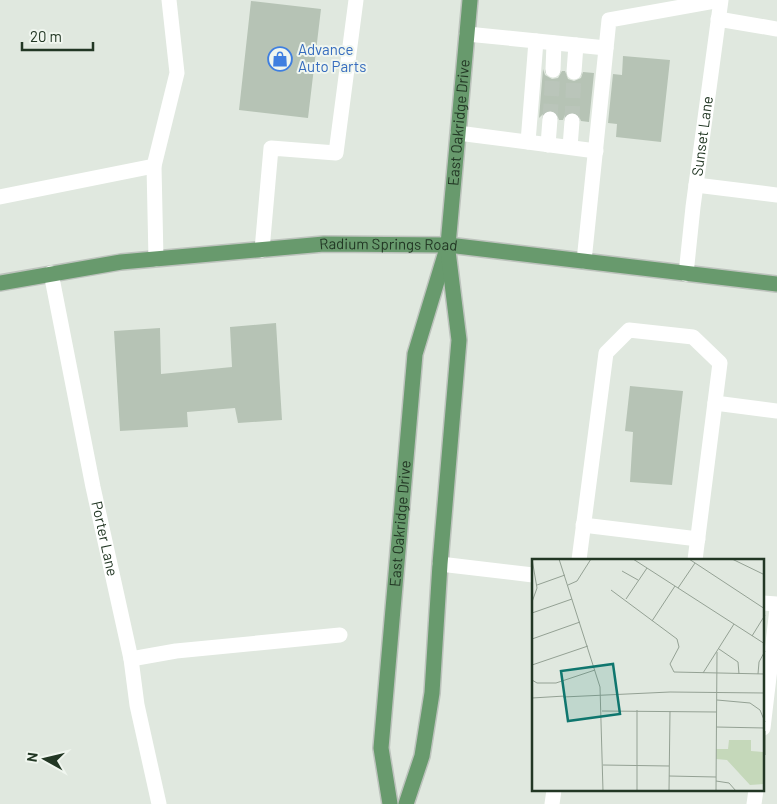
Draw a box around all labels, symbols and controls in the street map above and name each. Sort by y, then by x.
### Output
scale bar [22,20,94,52]
text: 20 m [30,27,62,45]
place label: Advance Auto Parts [298,40,366,75]
shop icon: Advance Auto Parts [267,46,293,72]
street label: East Oakridge Drive [443,58,473,186]
street label: Sunset Lane [687,95,716,177]
street label: Radium Springs Road [318,234,459,254]
street label: East Oakridge Drive [385,459,414,587]
street label: Porter Lane [88,499,122,578]
inset map [532,559,764,792]
north arrow [20,734,70,784]
text: N [23,751,41,763]

